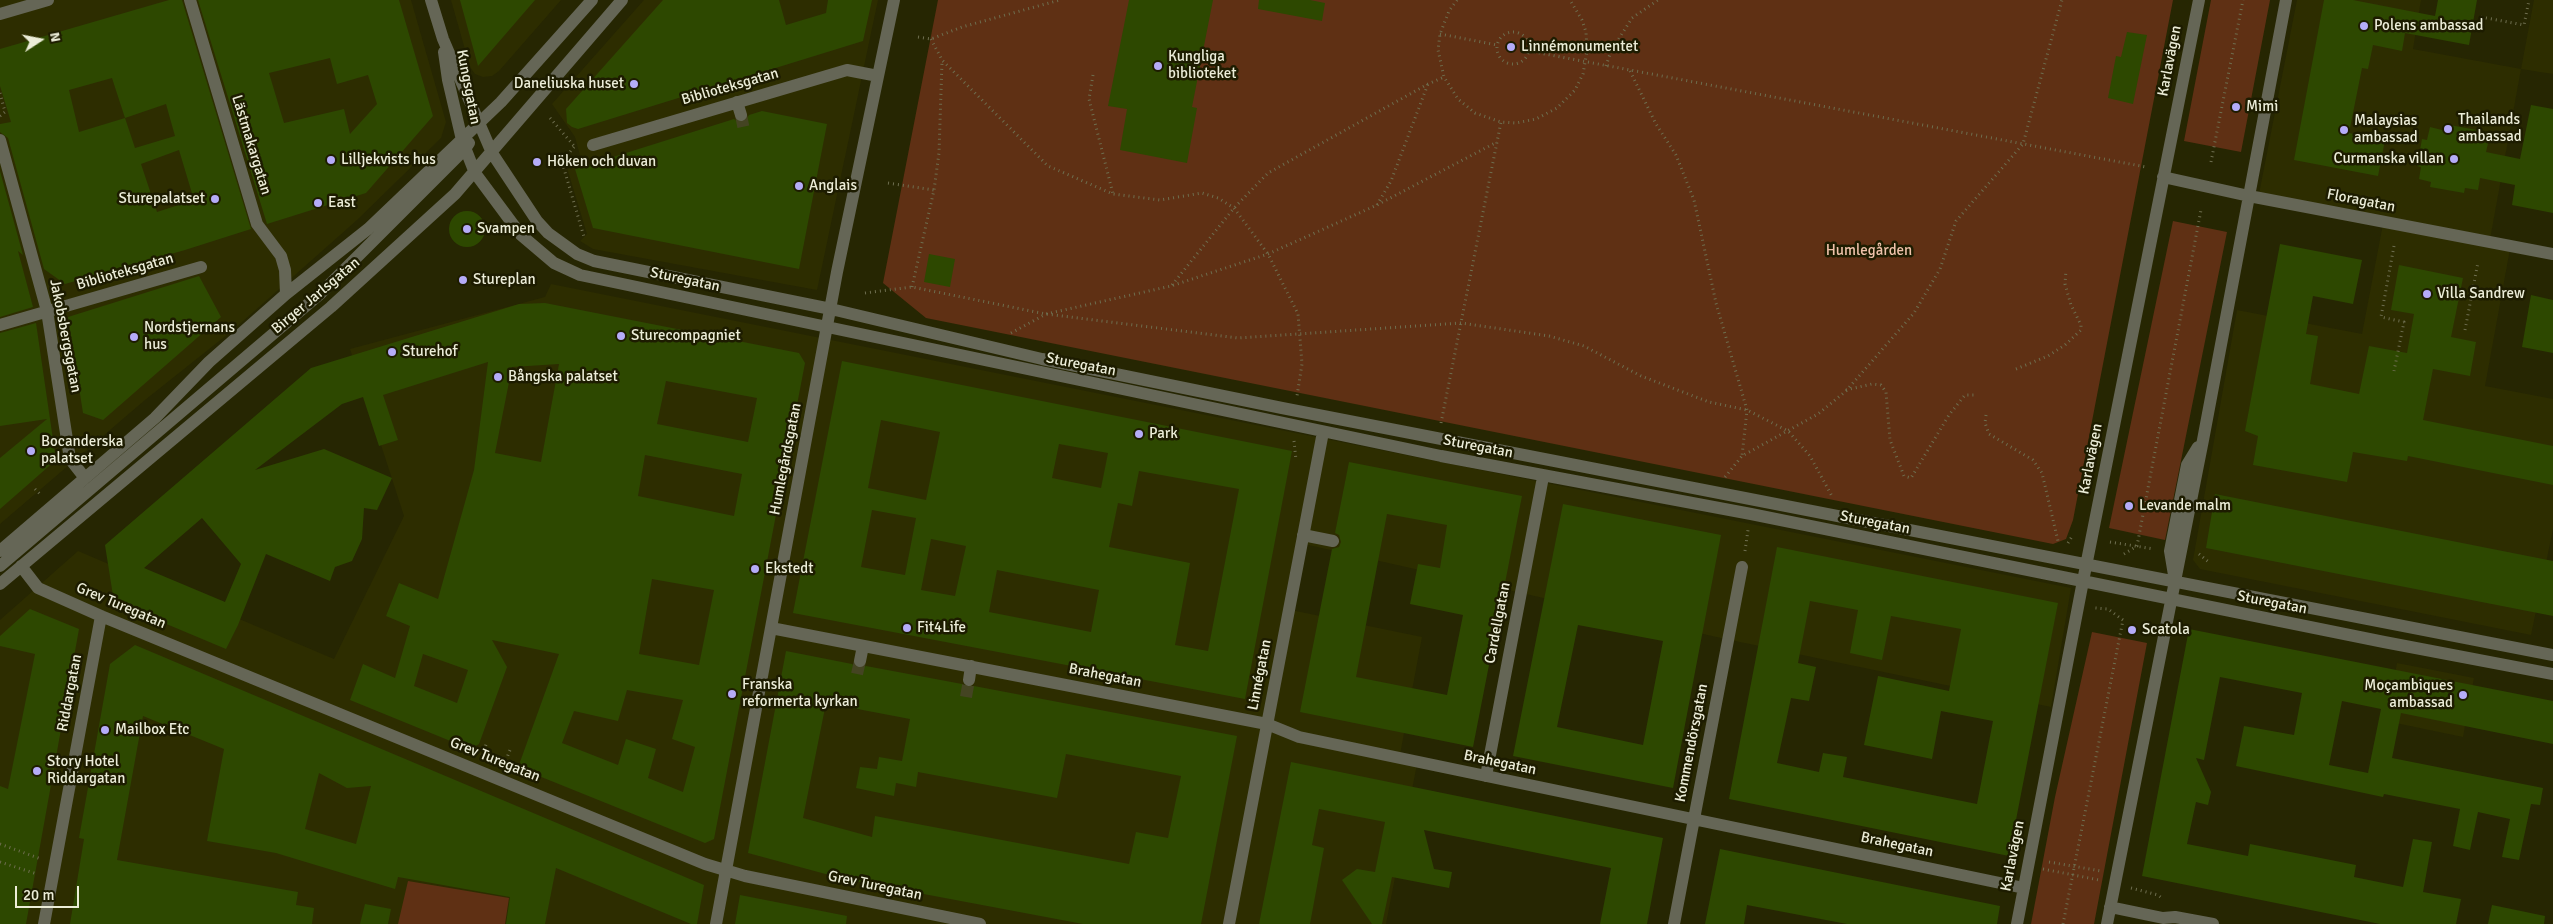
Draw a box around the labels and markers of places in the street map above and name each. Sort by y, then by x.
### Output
place label: Polens ambassad [2374,17,2483,35]
marker: Polens ambassad [2358,20,2370,32]
place label: Linnémonumentet [1521,38,1638,56]
marker: Linnémonumentet [1505,41,1517,53]
place label: Kungliga biblioteket [1168,48,1237,83]
marker: Kungliga biblioteket [1152,60,1164,72]
place label: Daneliuska huset [514,75,624,93]
marker: Daneliuska huset [628,78,640,90]
place label: Mimi [2246,98,2278,116]
marker: Mimi [2230,101,2242,113]
place label: Thailands ambassad [2458,111,2522,146]
place label: Malaysias ambassad [2354,112,2418,147]
marker: Thailands ambassad [2442,123,2454,135]
marker: Malaysias ambassad [2338,124,2350,136]
place label: Curmanska villan [2333,150,2444,168]
place label: Lilljekvists hus [341,151,436,169]
place label: Höken och duvan [547,153,656,171]
marker: Curmanska villan [2448,153,2460,165]
marker: Lilljekvists hus [325,154,337,166]
marker: Höken och duvan [531,156,543,168]
place label: Anglais [809,177,857,195]
marker: Anglais [793,180,805,192]
place label: Sturepalatset [118,190,205,208]
marker: Sturepalatset [209,193,221,205]
place label: East [328,194,356,212]
marker: East [312,197,324,209]
place label: Svampen [477,220,535,238]
marker: Svampen [461,223,473,235]
place label: Stureplan [473,271,536,289]
marker: Stureplan [457,274,469,286]
place label: Villa Sandrew [2437,285,2525,303]
marker: Villa Sandrew [2421,288,2433,300]
place label: Nordstjernans hus [144,319,235,354]
place label: Sturecompagniet [631,327,741,345]
marker: Sturecompagniet [615,330,627,342]
marker: Nordstjernans hus [128,331,140,343]
place label: Sturehof [402,343,457,361]
marker: Sturehof [386,346,398,358]
place label: Bångska palatset [508,368,618,386]
marker: Bångska palatset [492,371,504,383]
place label: Park [1149,425,1178,443]
marker: Park [1133,428,1145,440]
place label: Bocanderska palatset [41,433,123,468]
marker: Bocanderska palatset [25,445,37,457]
place label: Levande malm [2139,497,2231,515]
marker: Levande malm [2123,500,2135,512]
place label: Ekstedt [765,560,813,578]
marker: Ekstedt [749,563,761,575]
place label: Fit4Life [917,619,966,637]
place label: Scatola [2142,621,2190,639]
marker: Fit4Life [901,622,913,634]
marker: Scatola [2126,624,2138,636]
place label: Franska reformerta kyrkan [742,676,858,711]
place label: Moçambiques ambassad [2364,677,2453,712]
marker: Franska reformerta kyrkan [726,688,738,700]
marker: Moçambiques ambassad [2457,689,2469,701]
place label: Mailbox Etc [115,721,189,739]
marker: Mailbox Etc [99,724,111,736]
place label: Story Hotel Riddargatan [47,753,125,788]
marker: Story Hotel Riddargatan [31,765,43,777]

